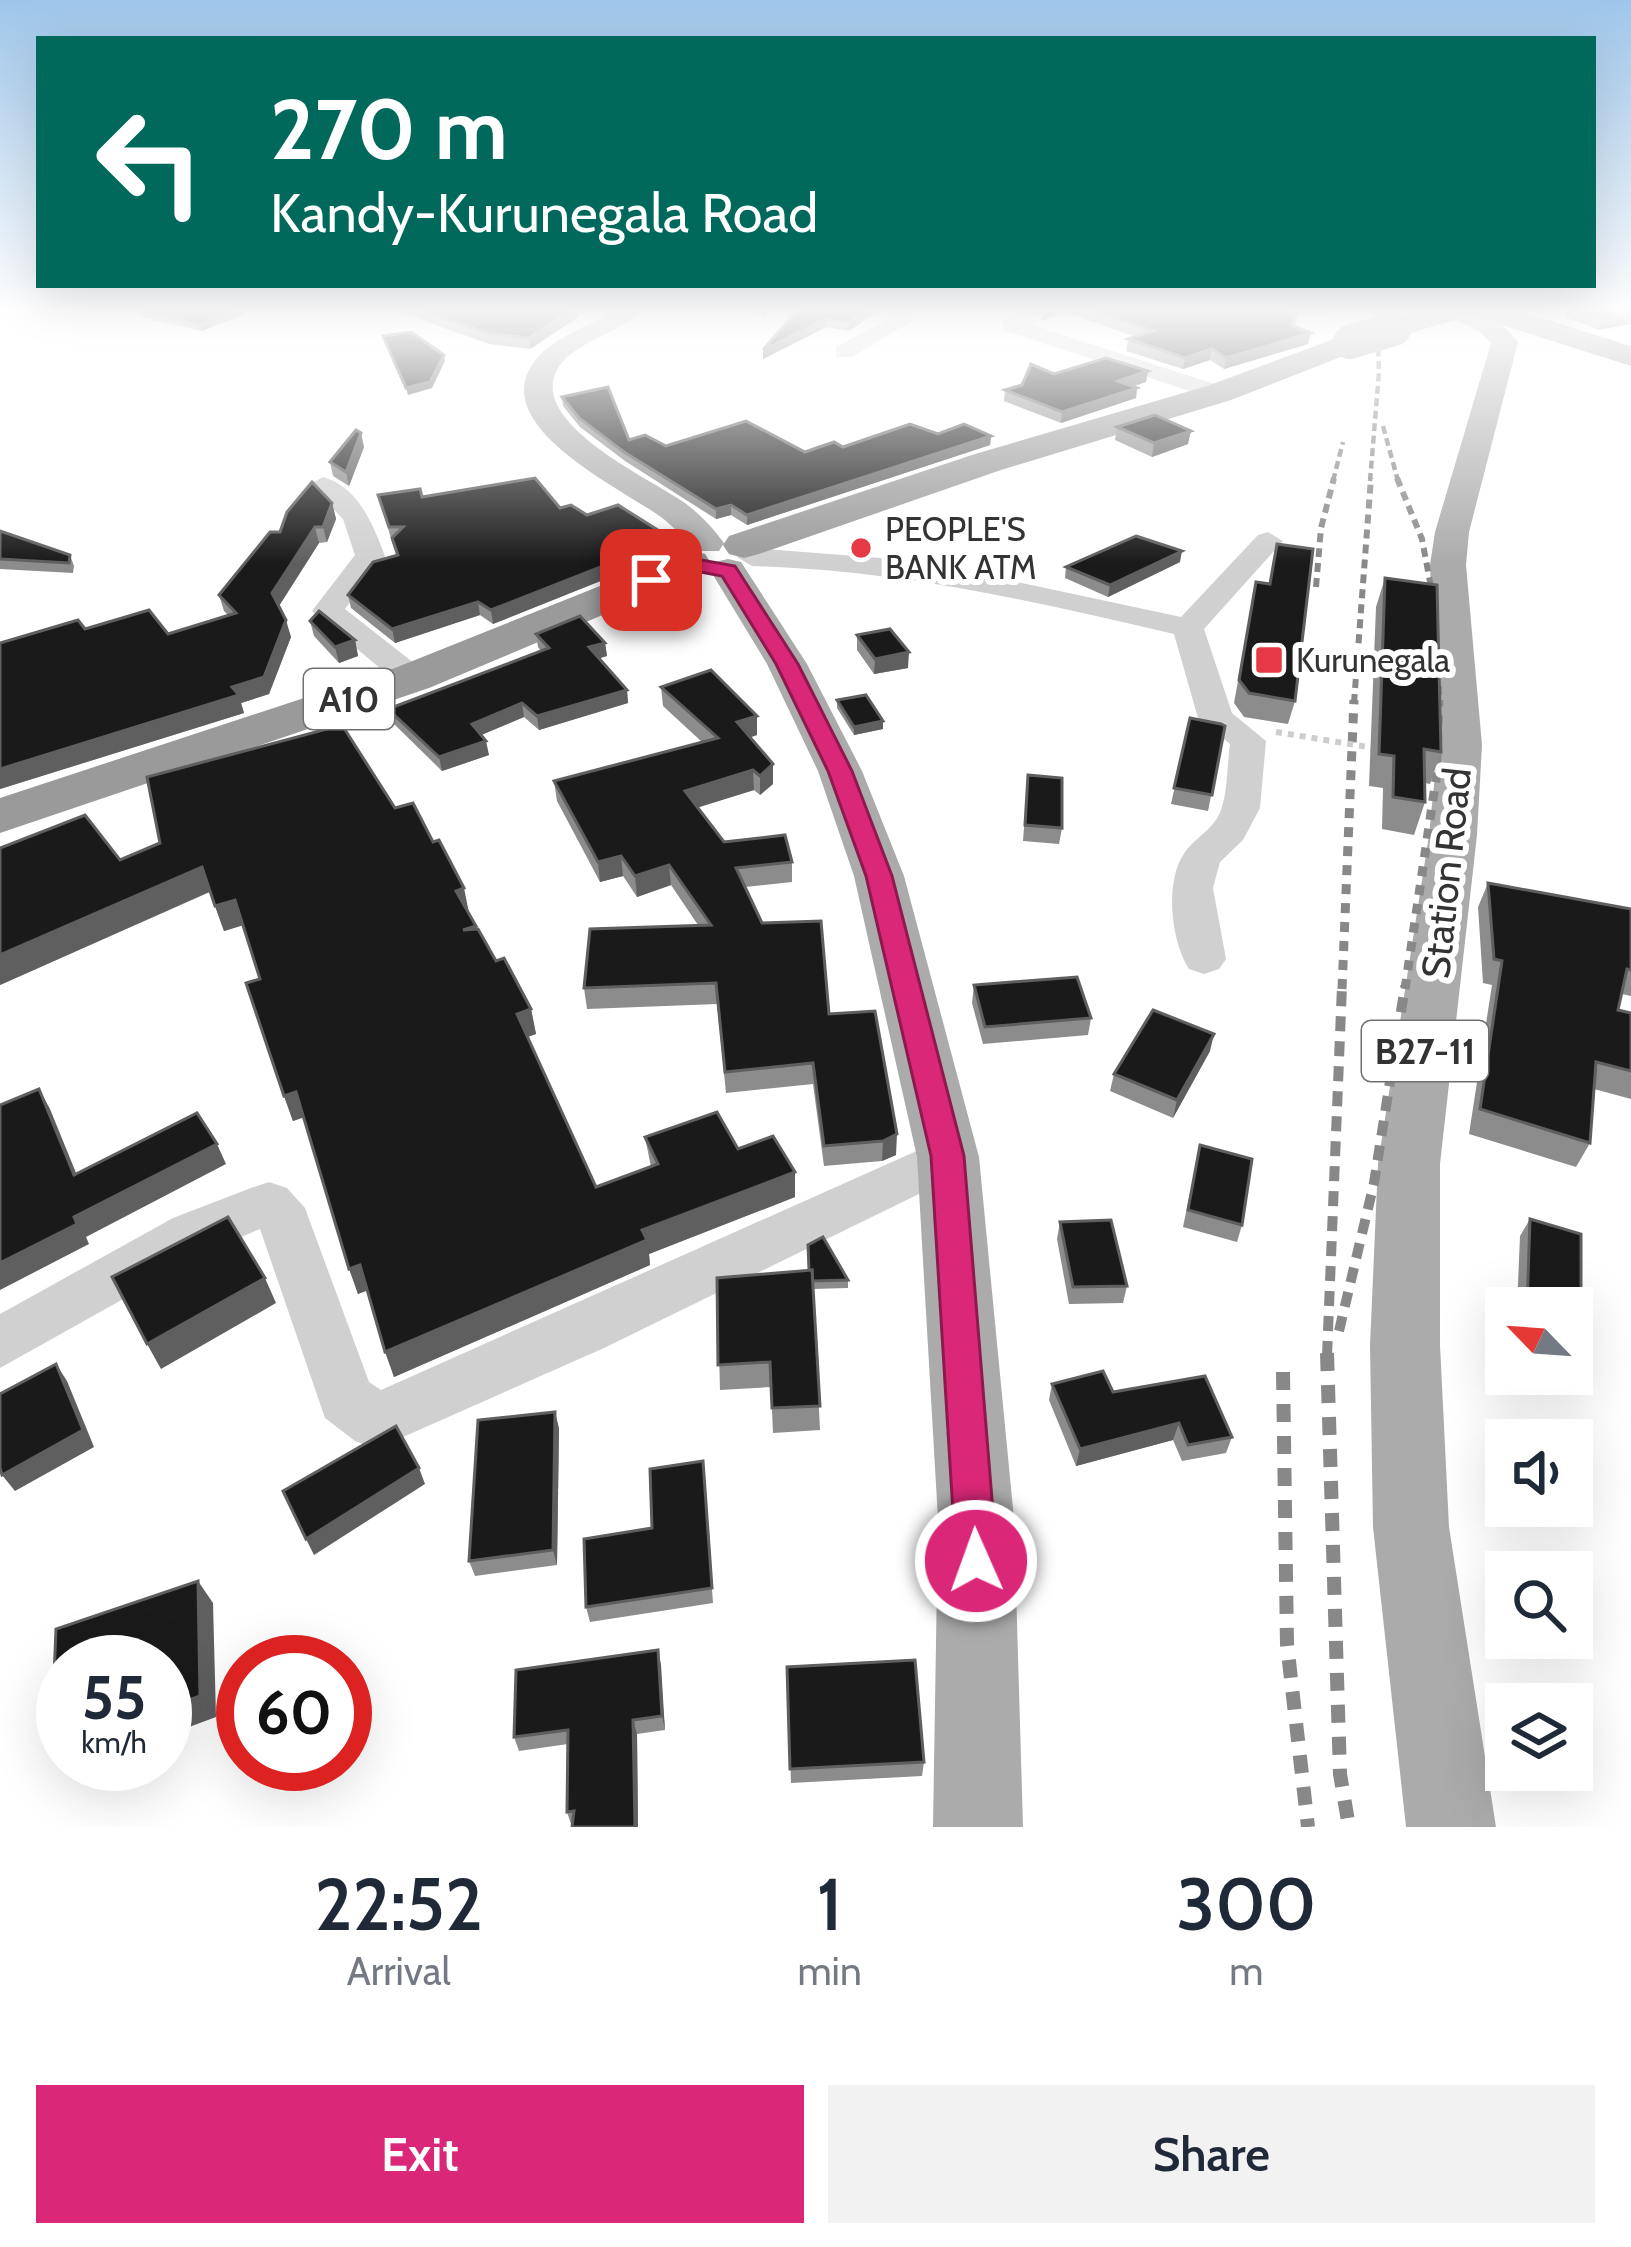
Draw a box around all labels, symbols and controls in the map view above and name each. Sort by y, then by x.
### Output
text: 270 m [270,78,508,180]
icon: left [72,84,228,240]
text: Kandy-Kurunegala Road [270,180,818,246]
place label: PEOPLE'S BANK ATM [885,509,1036,587]
pin [600,529,702,631]
marker: PEOPLE'S BANK ATM [848,535,874,561]
icon: arrive [618,547,684,613]
place label: Kurunegala [1296,640,1450,680]
marker: Kurunegala [1253,644,1285,676]
road number: A10 [304,669,394,729]
street label: Station Road [1411,765,1481,981]
road number: B27-11 [1362,1021,1488,1081]
north arrow [1485,1287,1593,1395]
map controls [1485,1287,1593,1791]
button: sound [1485,1419,1593,1527]
position arrow [913,1498,1039,1624]
button: search [1485,1551,1593,1659]
speed limit sign: 60 [216,1635,372,1791]
text: 55 [82,1661,146,1734]
button: layers [1485,1683,1593,1791]
text: km/h [81,1724,147,1761]
text: 22:52 [315,1861,483,1948]
text: 1 [817,1861,842,1948]
text: 300 [1176,1861,1316,1948]
text: Arrival [347,1947,451,1995]
text: min [797,1947,862,1995]
text: m [1229,1947,1263,1995]
button: Exit [36,2085,804,2223]
button: Share [828,2085,1595,2223]

